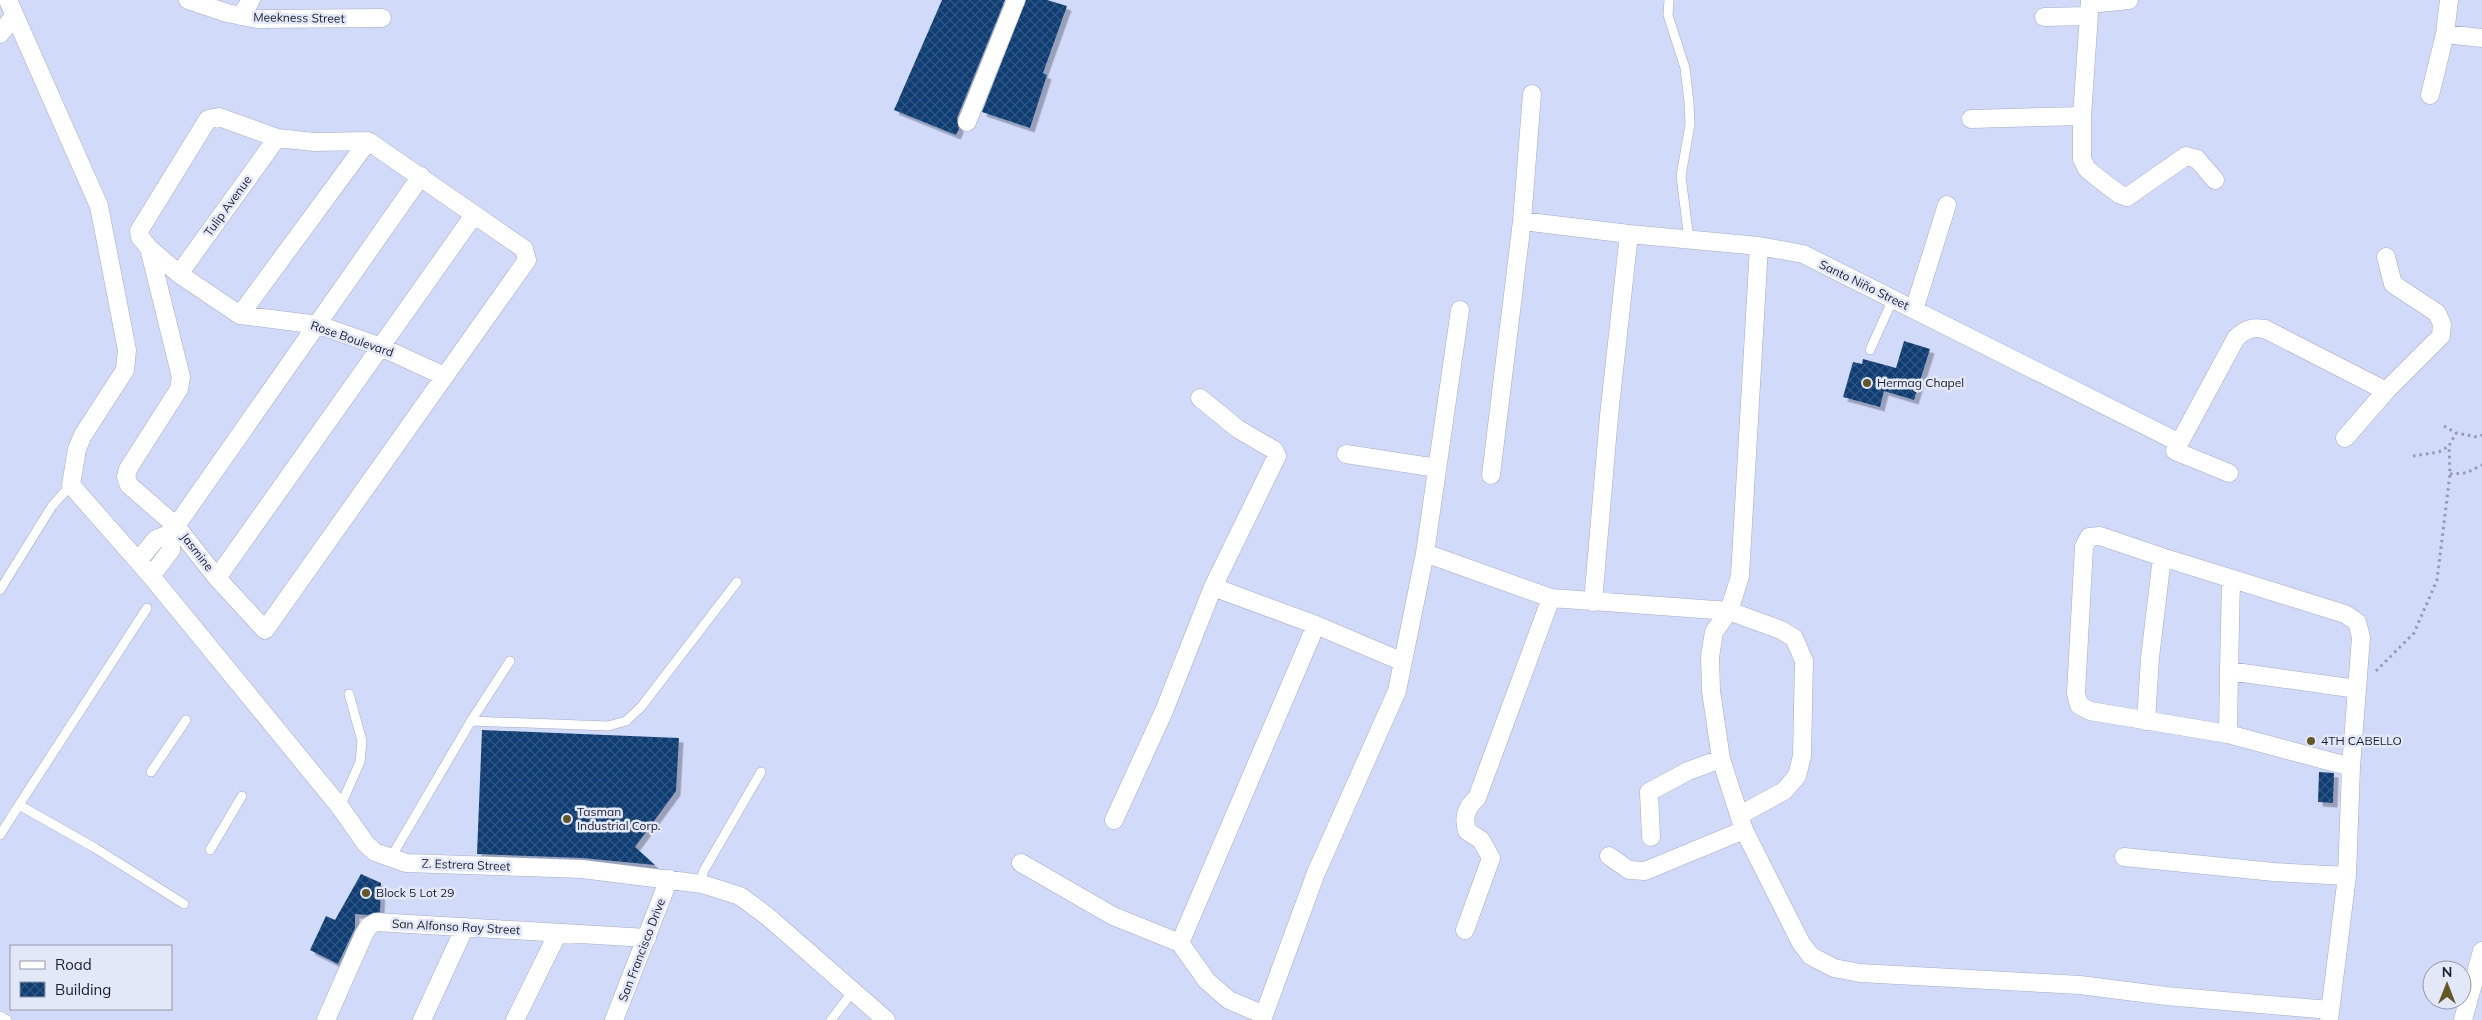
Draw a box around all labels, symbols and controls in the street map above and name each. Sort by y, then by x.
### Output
street label: Meekness Street [253,9,345,26]
street label: Tulip Avenue [201,173,255,239]
street label: Santo Niño Street [1817,256,1911,313]
street label: Rose Boulevard [309,317,396,360]
place label: Hermag Chapel [1877,375,1964,390]
marker: Hermag Chapel [1861,377,1873,389]
street label: Jasmine [178,530,217,574]
place label: 4TH CABELLO [2321,733,2402,748]
marker: 4TH CABELLO [2305,735,2317,747]
place label: Tasman Industrial Corp. [577,804,660,833]
marker: Tasman Industrial Corp. [561,813,573,825]
street label: Z. Estrera Street [421,855,511,874]
place label: Block 5 Lot 29 [376,885,454,900]
marker: Block 5 Lot 29 [360,887,372,899]
street label: San Francisco Drive [615,896,668,1004]
street label: San Alfonso Ray Street [392,916,521,937]
legend [10,945,172,1010]
text: Road [55,955,92,974]
north arrow [2422,960,2472,1010]
text: N [2442,963,2452,981]
text: Building [55,980,111,999]

